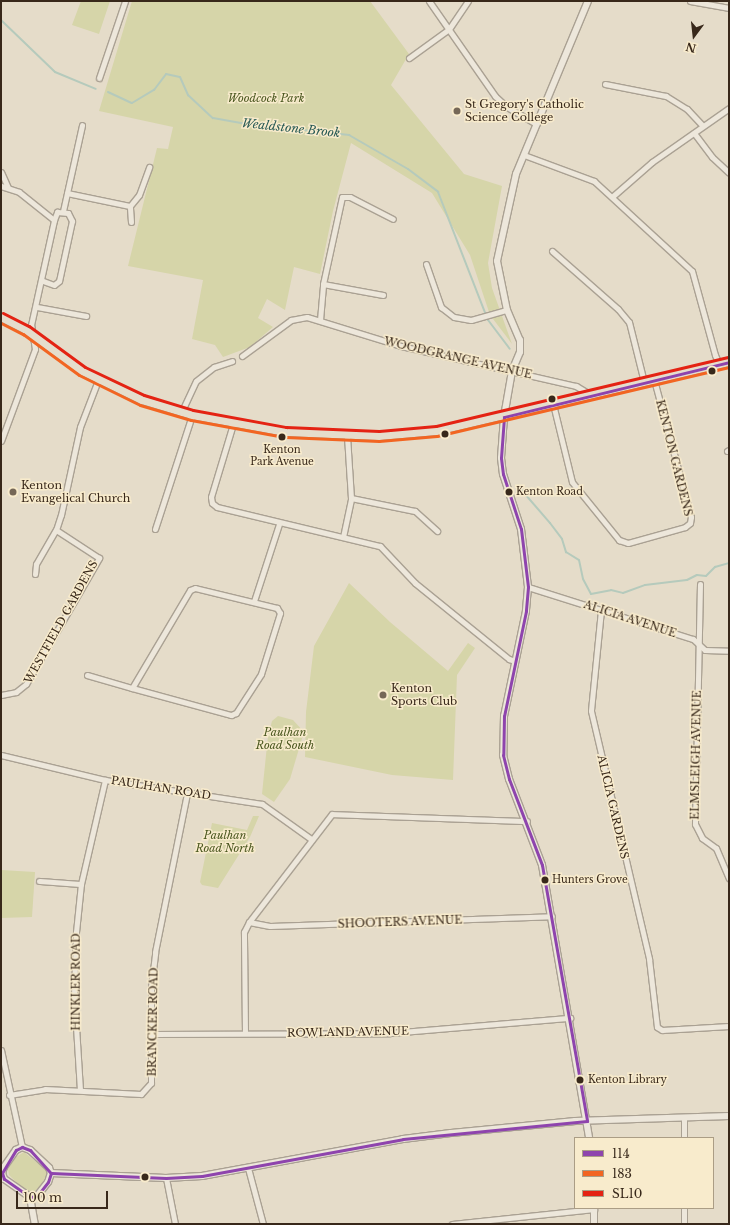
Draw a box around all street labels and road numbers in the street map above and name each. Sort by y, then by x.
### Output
street label: WOODGRANGE AVENUE [383,334,533,382]
street label: KENTON GARDENS [653,398,695,518]
street label: WESTFIELD GARDENS [22,558,100,686]
street label: ALICIA AVENUE [582,598,678,640]
street label: ELMSLEIGH AVENUE [688,690,704,820]
street label: ALICIA GARDENS [595,753,631,861]
street label: PAULHAN ROAD [110,774,212,802]
street label: SHOOTERS AVENUE [337,913,463,931]
street label: HINKLER ROAD [69,933,83,1031]
street label: BRANCKER ROAD [145,967,161,1077]
street label: ROWLAND AVENUE [287,1024,409,1040]

